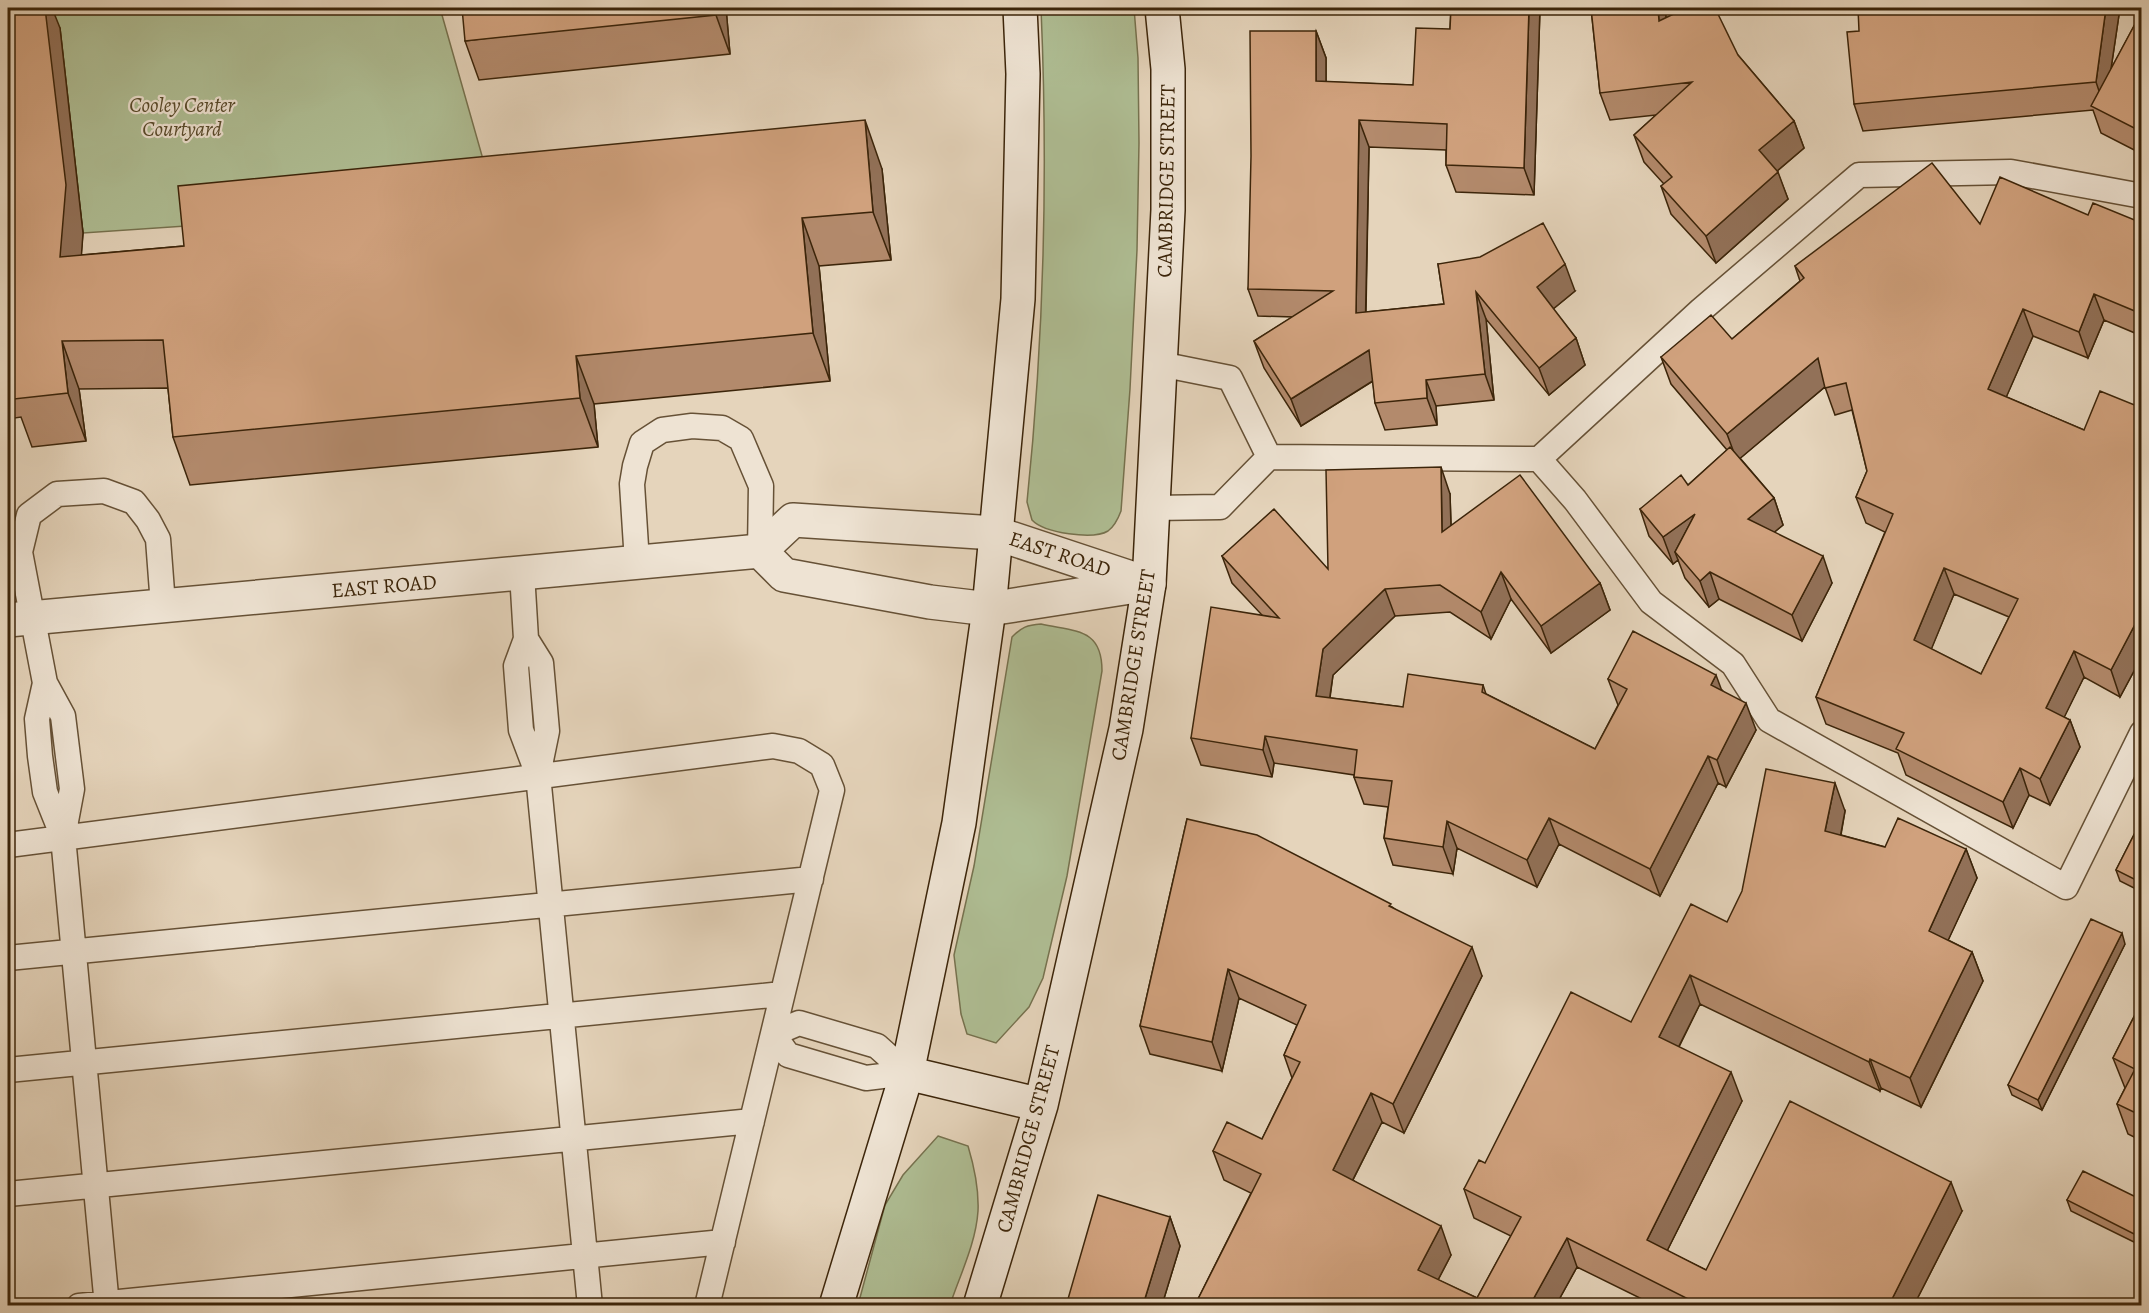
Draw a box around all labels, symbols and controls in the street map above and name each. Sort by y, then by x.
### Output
street label: CAMBRIDGE STREET [1150,84,1182,278]
park label: Cooley Center Courtyard [129,91,236,143]
street label: EAST ROAD [1006,524,1114,584]
street label: EAST ROAD [330,567,438,605]
street label: CAMBRIDGE STREET [1104,567,1162,763]
street label: CAMBRIDGE STREET [989,1042,1067,1236]

